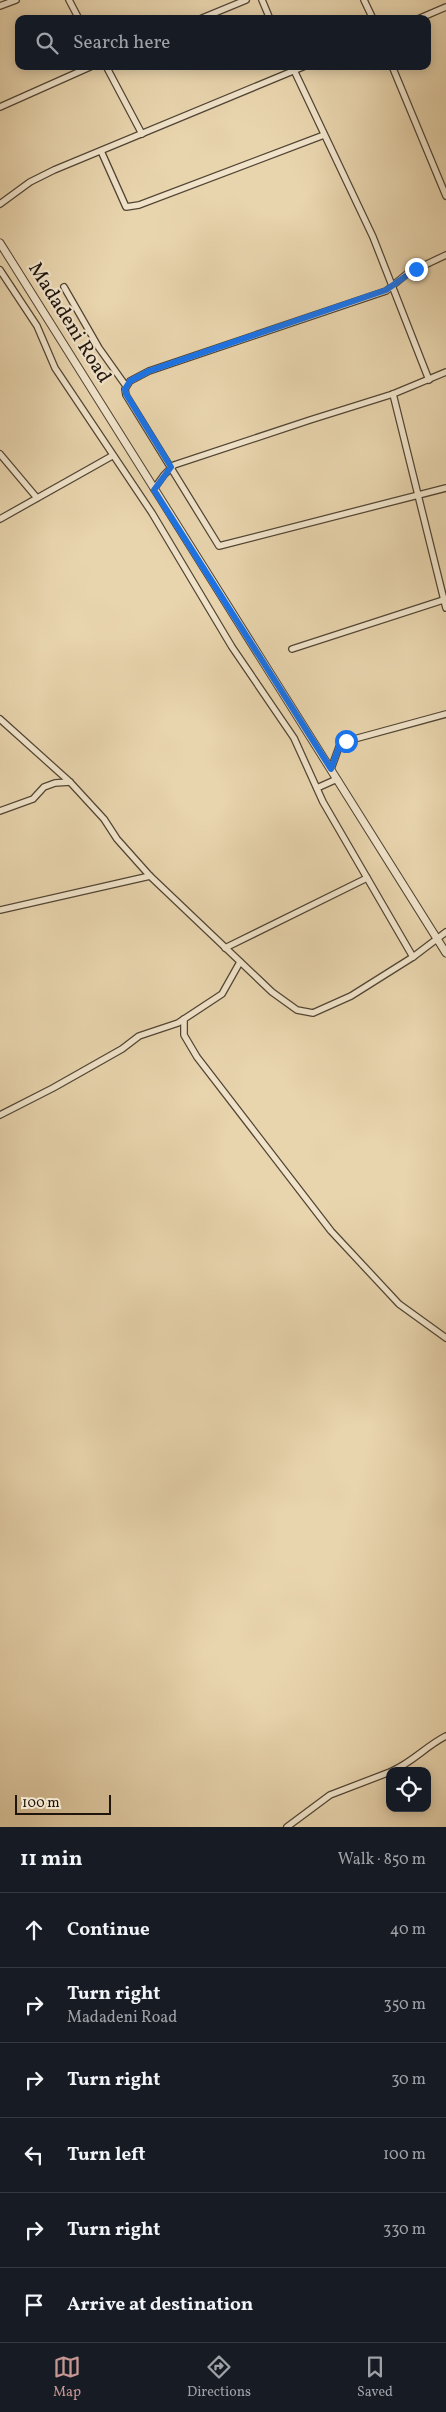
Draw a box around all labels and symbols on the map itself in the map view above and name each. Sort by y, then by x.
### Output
street label: Madadeni Road [21,257,117,389]
route end [405,258,428,281]
route start [335,730,358,753]
scale bar [15,1792,111,1815]

